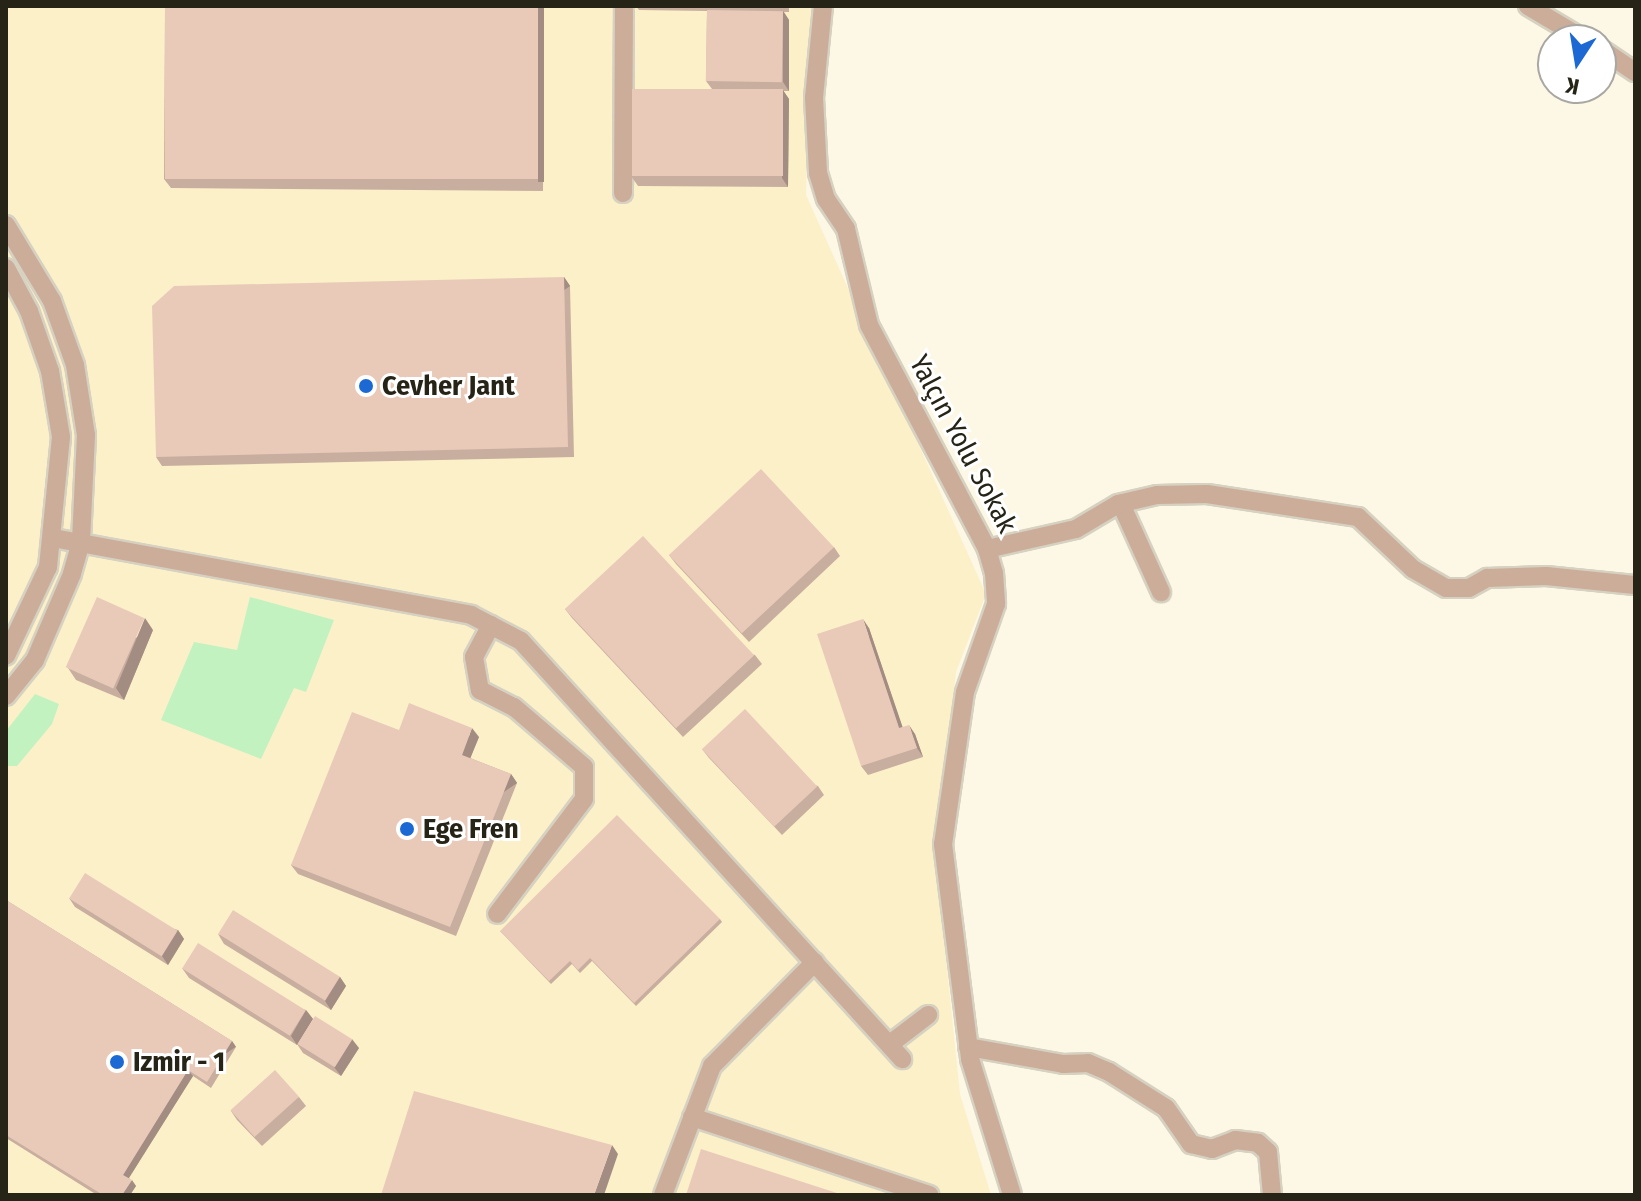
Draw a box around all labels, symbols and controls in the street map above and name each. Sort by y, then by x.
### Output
north arrow [1537,24,1617,104]
text: K [1563,71,1581,101]
street label: Yalçın Yolu Sokak [902,349,1024,539]
place label: Cevher Jant [382,369,515,403]
marker: Cevher Jant [357,377,375,395]
place label: Ege Fren [423,812,519,846]
marker: Ege Fren [398,820,416,838]
place label: Izmir - 1 [133,1045,225,1079]
marker: Izmir - 1 [108,1053,126,1071]

